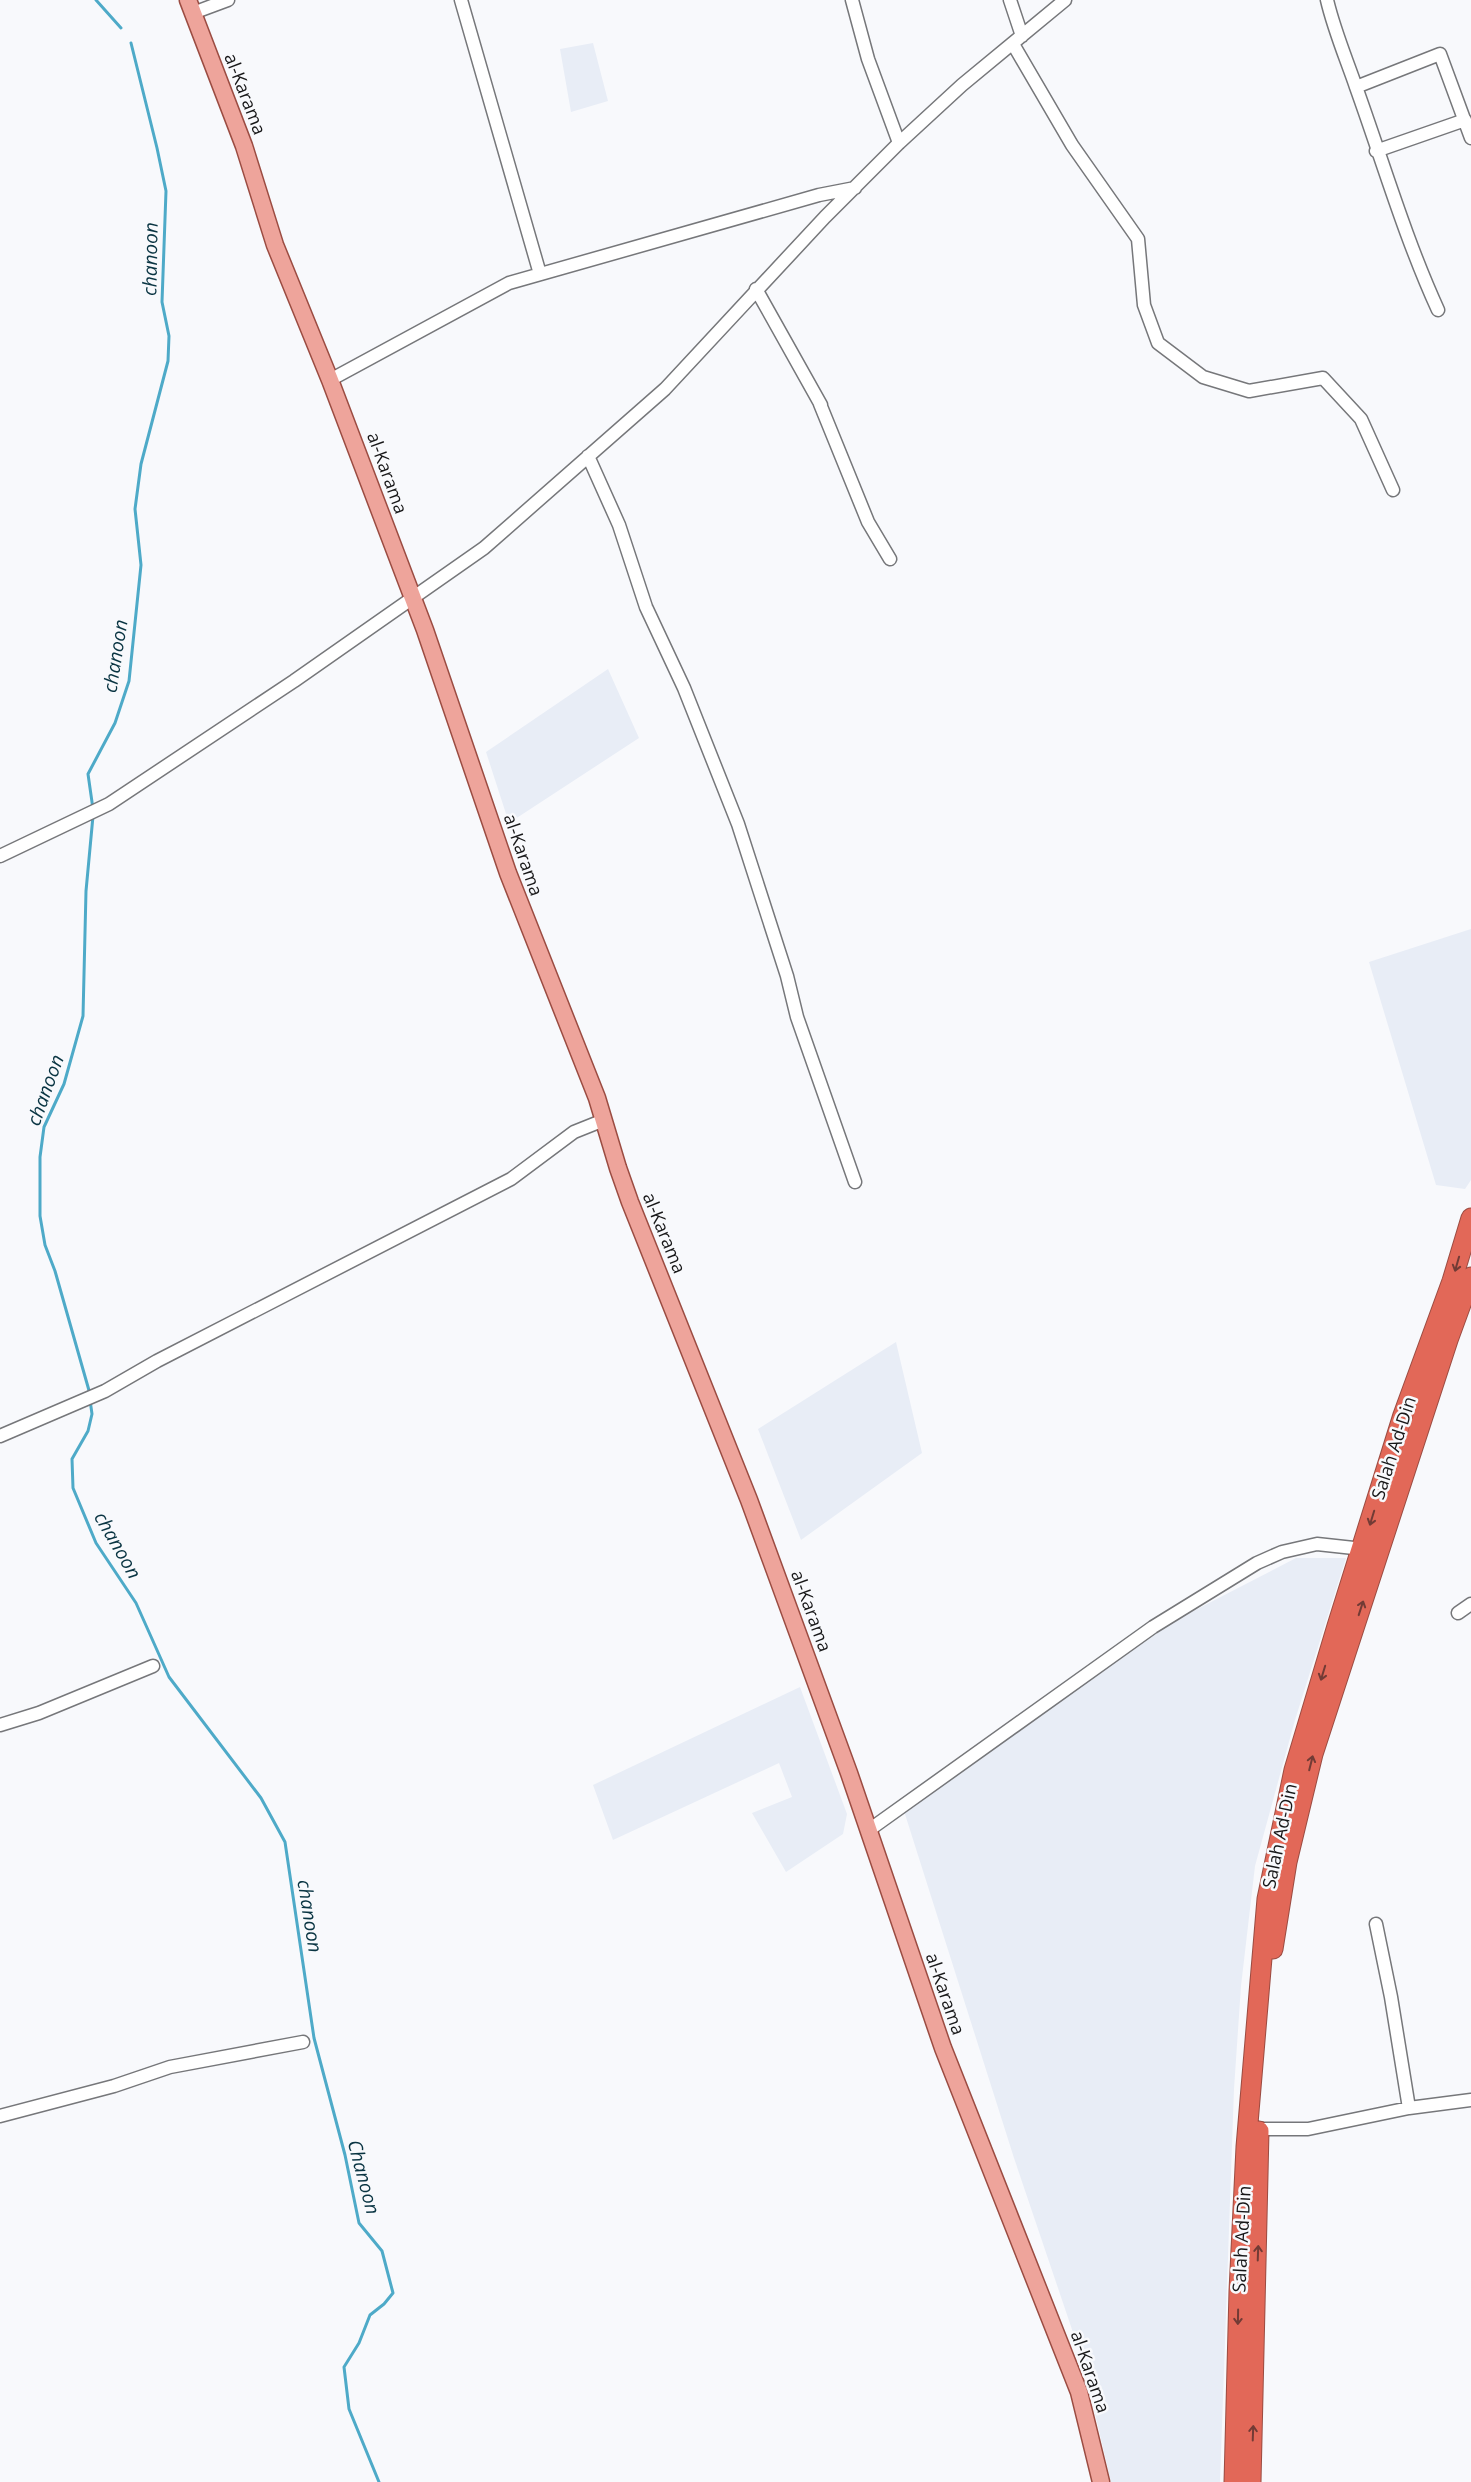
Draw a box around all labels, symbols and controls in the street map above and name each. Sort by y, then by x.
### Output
street label: al-Karama [219,49,272,138]
water label: chanoon [136,222,164,296]
street label: al-Karama [362,428,414,517]
water label: chanoon [96,618,134,694]
street label: al-Karama [499,810,549,899]
water label: chanoon [20,1051,70,1129]
street label: al-Karama [638,1189,692,1277]
one-way arrow [1451,1256,1461,1272]
street label: Salah Ad-Din [1365,1393,1421,1502]
water label: chanoon [88,1507,148,1583]
one-way arrow [1367,1510,1376,1525]
street label: al-Karama [786,1566,838,1655]
one-way arrow [1356,1601,1366,1617]
one-way arrow [1317,1665,1327,1681]
one-way arrow [1307,1755,1316,1771]
street label: Salah Ad-Din [1256,1781,1302,1891]
water label: chanoon [291,1878,329,1954]
street label: al-Karama [921,1949,971,2038]
water label: Chanoon [342,2137,386,2217]
street label: Salah Ad-Din [1226,2185,1256,2293]
one-way arrow [1253,2246,1263,2262]
one-way arrow [1233,2308,1243,2325]
street label: al-Karama [1066,2327,1116,2416]
one-way arrow [1248,2426,1257,2442]

